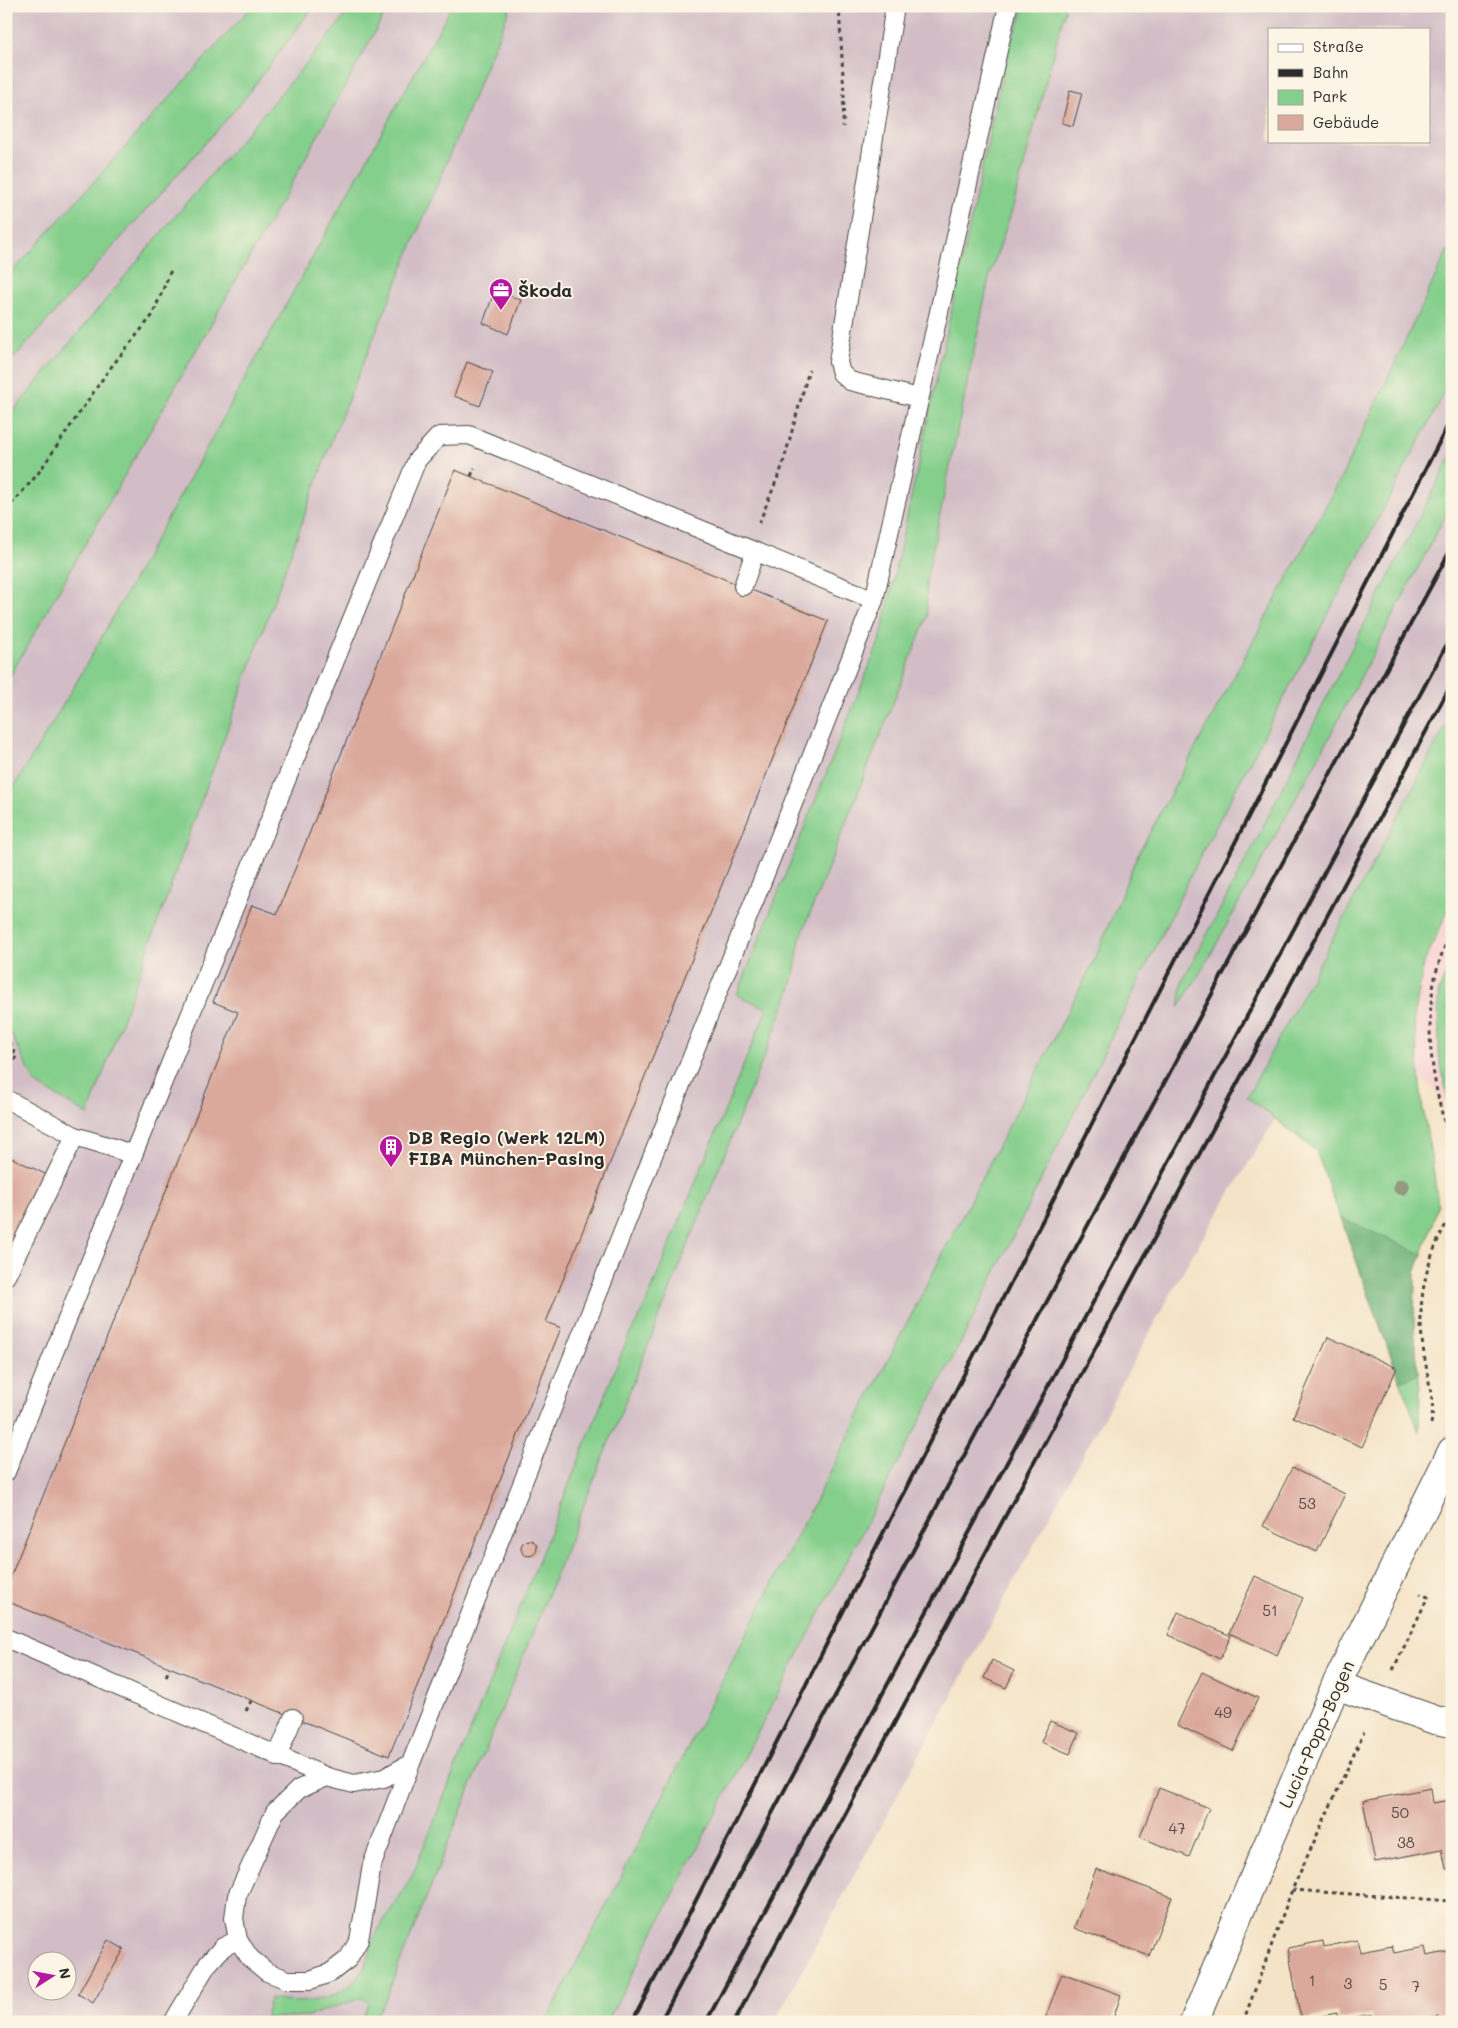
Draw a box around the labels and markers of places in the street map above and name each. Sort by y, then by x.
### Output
office icon: Škoda [488,277,514,311]
place label: Škoda [518,278,572,302]
place label: DB Regio (Werk 12LM) FIBA München-Pasing [408,1125,605,1170]
building icon: DB Regio (Werk 12LM) FIBA München-Pasing [378,1134,404,1168]

